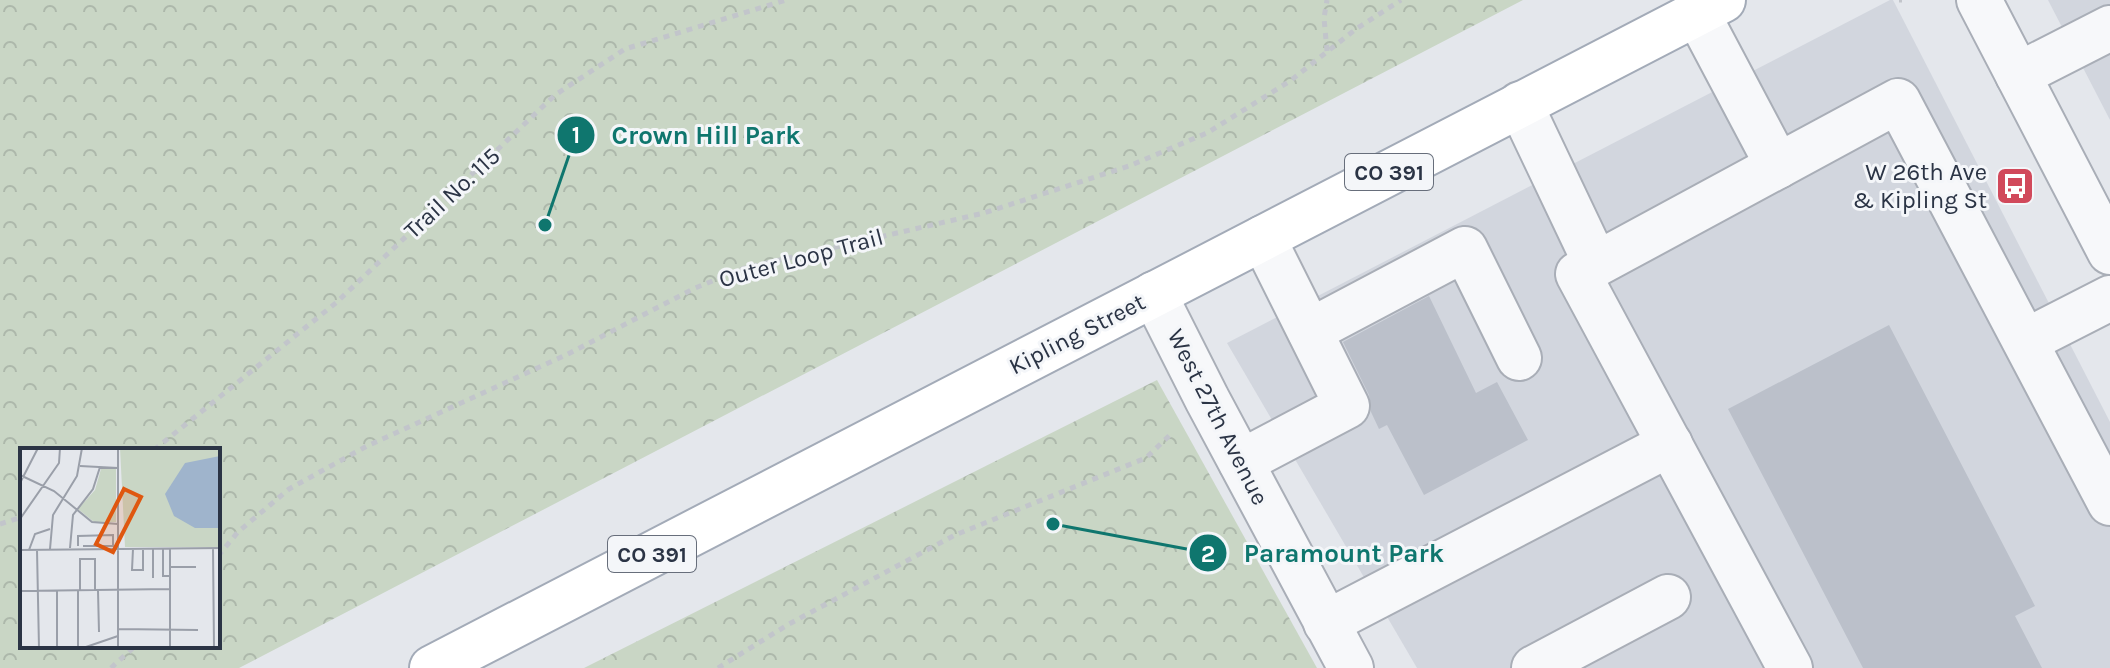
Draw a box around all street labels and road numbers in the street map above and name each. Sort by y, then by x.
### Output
street label: Trail No. 115 [398,142,506,244]
road number: CO 391 [1345,154,1433,190]
street label: Outer Loop Trail [716,223,886,293]
street label: Kipling Street [1004,288,1150,380]
street label: West 27th Avenue [1162,324,1274,510]
road number: CO 391 [608,536,696,572]

